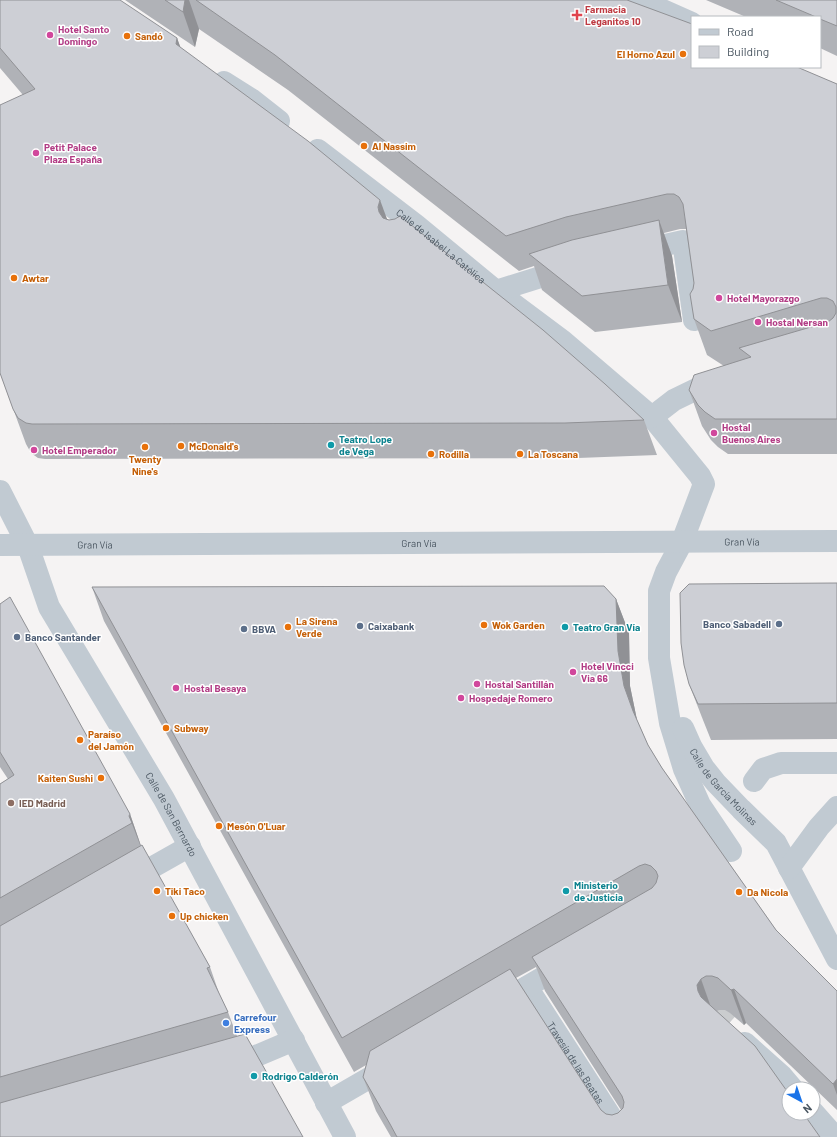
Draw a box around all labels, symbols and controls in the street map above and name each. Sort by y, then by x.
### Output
place label: Farmacia Leganitos 10 [585,3,641,27]
marker: Farmacia Leganitos 10 [572,10,582,20]
legend [691,16,821,68]
place label: Hotel Santo Domingo [58,23,110,47]
text: Road [727,24,754,38]
marker: Hotel Santo Domingo [45,30,55,40]
place label: Sandó [135,30,163,42]
marker: Sandó [122,31,132,41]
text: Building [727,44,769,58]
place label: El Horno Azul [617,48,675,60]
marker: El Horno Azul [678,49,688,59]
place label: Al Nassim [372,140,416,152]
place label: Petit Palace Plaza España [44,141,102,165]
marker: Al Nassim [359,141,369,151]
marker: Petit Palace Plaza España [31,148,41,158]
street label: Calle de Isabel La Católica [394,206,488,286]
place label: Awtar [22,272,49,284]
marker: Awtar [9,273,19,283]
place label: Hotel Mayorazgo [727,292,800,304]
marker: Hotel Mayorazgo [714,293,724,303]
place label: Hostal Nersan [766,316,828,328]
marker: Hostal Nersan [753,317,763,327]
place label: Hostal Buenos Aires [722,421,780,445]
marker: Hostal Buenos Aires [709,428,719,438]
place label: Teatro Lope de Vega [339,433,393,457]
place label: McDonald's [189,440,239,452]
marker: Teatro Lope de Vega [326,440,336,450]
marker: McDonald's [176,441,186,451]
marker: Twenty Nine's [140,442,150,452]
place label: Hotel Emperador [42,444,117,456]
marker: Hotel Emperador [29,445,39,455]
place label: Rodilla [439,448,469,460]
place label: La Toscana [528,448,578,460]
marker: Rodilla [426,449,436,459]
marker: La Toscana [515,449,525,459]
place label: Twenty Nine's [129,453,161,477]
street label: Gran Vía [724,535,760,548]
street label: Gran Vía [401,537,437,549]
street label: Gran Vía [77,538,113,551]
place label: La Sirena Verde [296,615,337,639]
place label: Banco Sabadell [703,618,771,630]
place label: Wok Garden [492,619,545,631]
marker: Banco Sabadell [774,619,784,629]
place label: Caixabank [368,620,415,632]
marker: Wok Garden [479,620,489,630]
marker: Caixabank [355,621,365,631]
place label: Teatro Gran Vía [573,621,640,633]
marker: La Sirena Verde [283,622,293,632]
marker: Teatro Gran Vía [560,622,570,632]
place label: BBVA [252,623,276,635]
marker: BBVA [239,624,249,634]
place label: Banco Santander [25,631,101,643]
marker: Banco Santander [12,632,22,642]
place label: Hotel Vincci Via 66 [581,660,634,684]
marker: Hotel Vincci Via 66 [568,667,578,677]
place label: Hostal Santillán [485,678,554,690]
marker: Hostal Santillán [472,679,482,689]
place label: Hostal Besaya [184,682,246,694]
marker: Hostal Besaya [171,683,181,693]
place label: Hospedaje Romero [469,692,553,704]
marker: Hospedaje Romero [456,693,466,703]
place label: Subway [174,722,209,734]
marker: Subway [161,723,171,733]
place label: Paraíso del Jamón [88,728,134,752]
marker: Paraíso del Jamón [75,735,85,745]
street label: Calle de García Molinas [688,746,760,828]
street label: Calle de San Bernardo [143,770,200,858]
place label: Kaiten Sushi [38,772,93,784]
marker: Kaiten Sushi [96,773,106,783]
place label: IED Madrid [19,797,66,809]
marker: IED Madrid [6,798,16,808]
place label: Mesón O'Luar [227,820,286,832]
marker: Mesón O'Luar [214,821,224,831]
place label: Ministerio de Justicia [574,879,623,903]
place label: Tiki Taco [165,885,205,897]
marker: Tiki Taco [152,886,162,896]
marker: Ministerio de Justicia [561,886,571,896]
place label: Da Nicola [747,886,788,898]
marker: Da Nicola [734,887,744,897]
place label: Up chicken [180,910,229,922]
marker: Up chicken [167,911,177,921]
place label: Carrefour Express [234,1011,277,1035]
marker: Carrefour Express [221,1018,231,1028]
street label: Travesía de las Beatas [545,1019,607,1106]
place label: Rodrigo Calderón [262,1070,338,1082]
marker: Rodrigo Calderón [249,1071,259,1081]
north arrow [781,1081,821,1121]
text: N [801,1102,815,1116]

